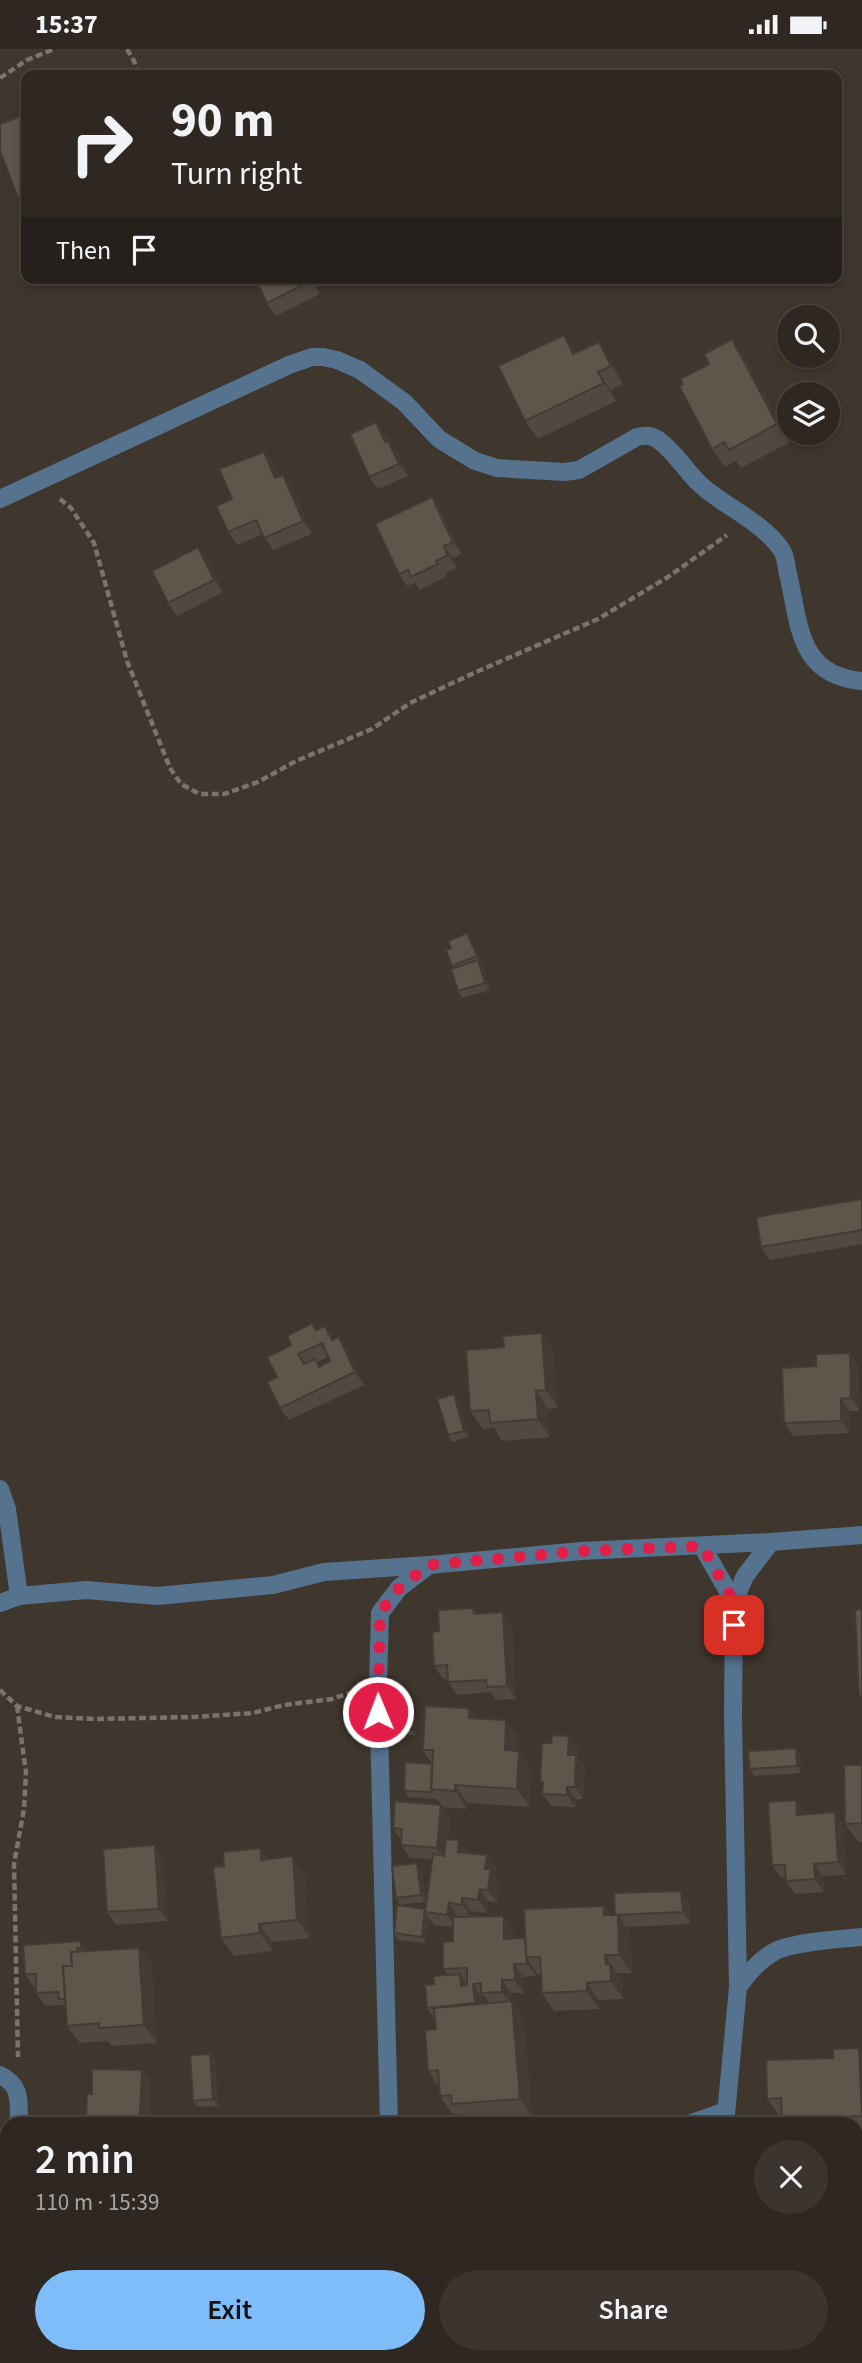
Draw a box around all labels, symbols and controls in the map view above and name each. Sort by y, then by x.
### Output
text: 15:37 [35,6,98,43]
text: 90 m [171,86,275,156]
icon: right [56,98,147,189]
text: Turn right [171,151,302,197]
icon: arrive [125,231,163,269]
text: Then [56,232,111,269]
map controls [777,305,840,445]
button: search [777,305,840,368]
button: layers [777,382,840,445]
pin [704,1595,764,1655]
icon: arrive [715,1606,753,1644]
position arrow [341,1675,415,1749]
text: 2 min [35,2130,135,2190]
button: close [754,2140,828,2214]
text: 110 m · 15:39 [35,2186,159,2219]
button: Exit [35,2270,425,2350]
button: Share [439,2270,828,2350]

